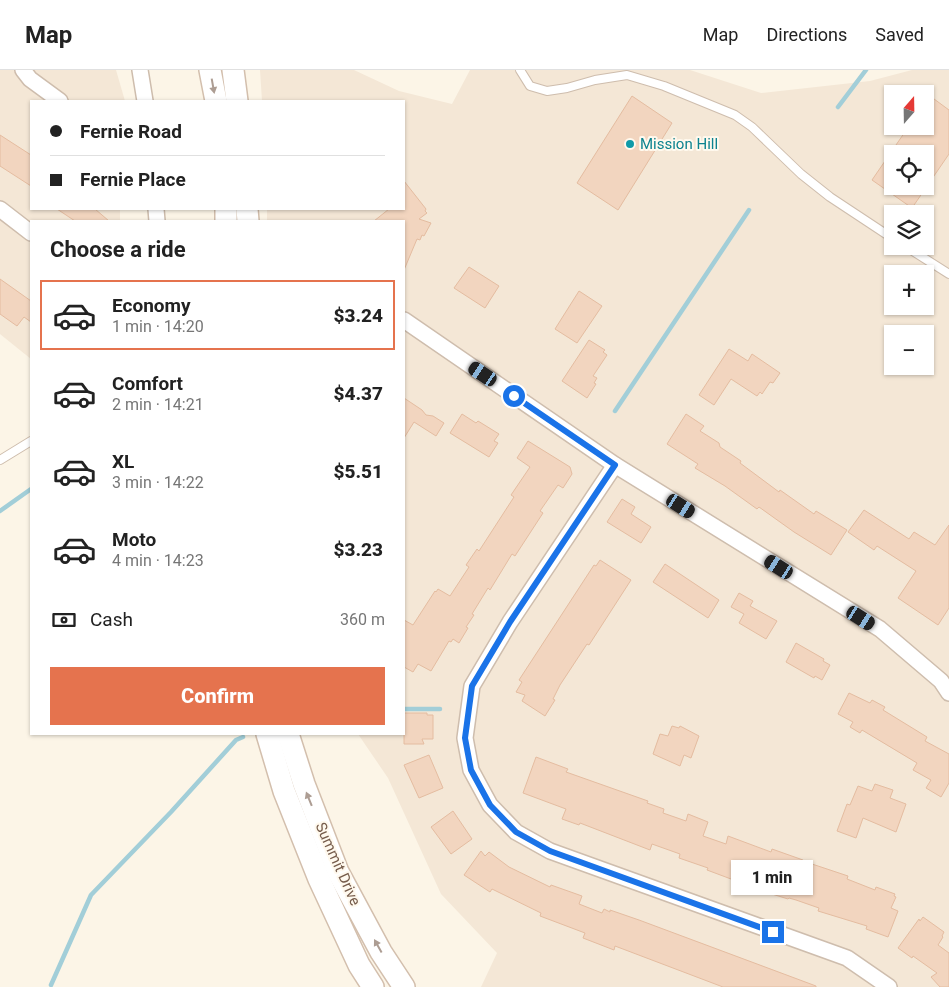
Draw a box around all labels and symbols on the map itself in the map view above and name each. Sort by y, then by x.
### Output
one-way arrow [210,78,218,94]
north arrow [884,85,934,135]
place label: Mission Hill [640,135,718,153]
marker: Mission Hill [624,138,636,150]
car [466,359,499,389]
route start [503,385,525,407]
car [664,492,697,520]
car [762,553,795,581]
car [844,604,877,632]
one-way arrow [305,792,313,806]
street label: Summit Drive [312,819,364,909]
callout: 1 min [732,860,814,894]
route end [762,921,784,943]
one-way arrow [373,939,382,953]

